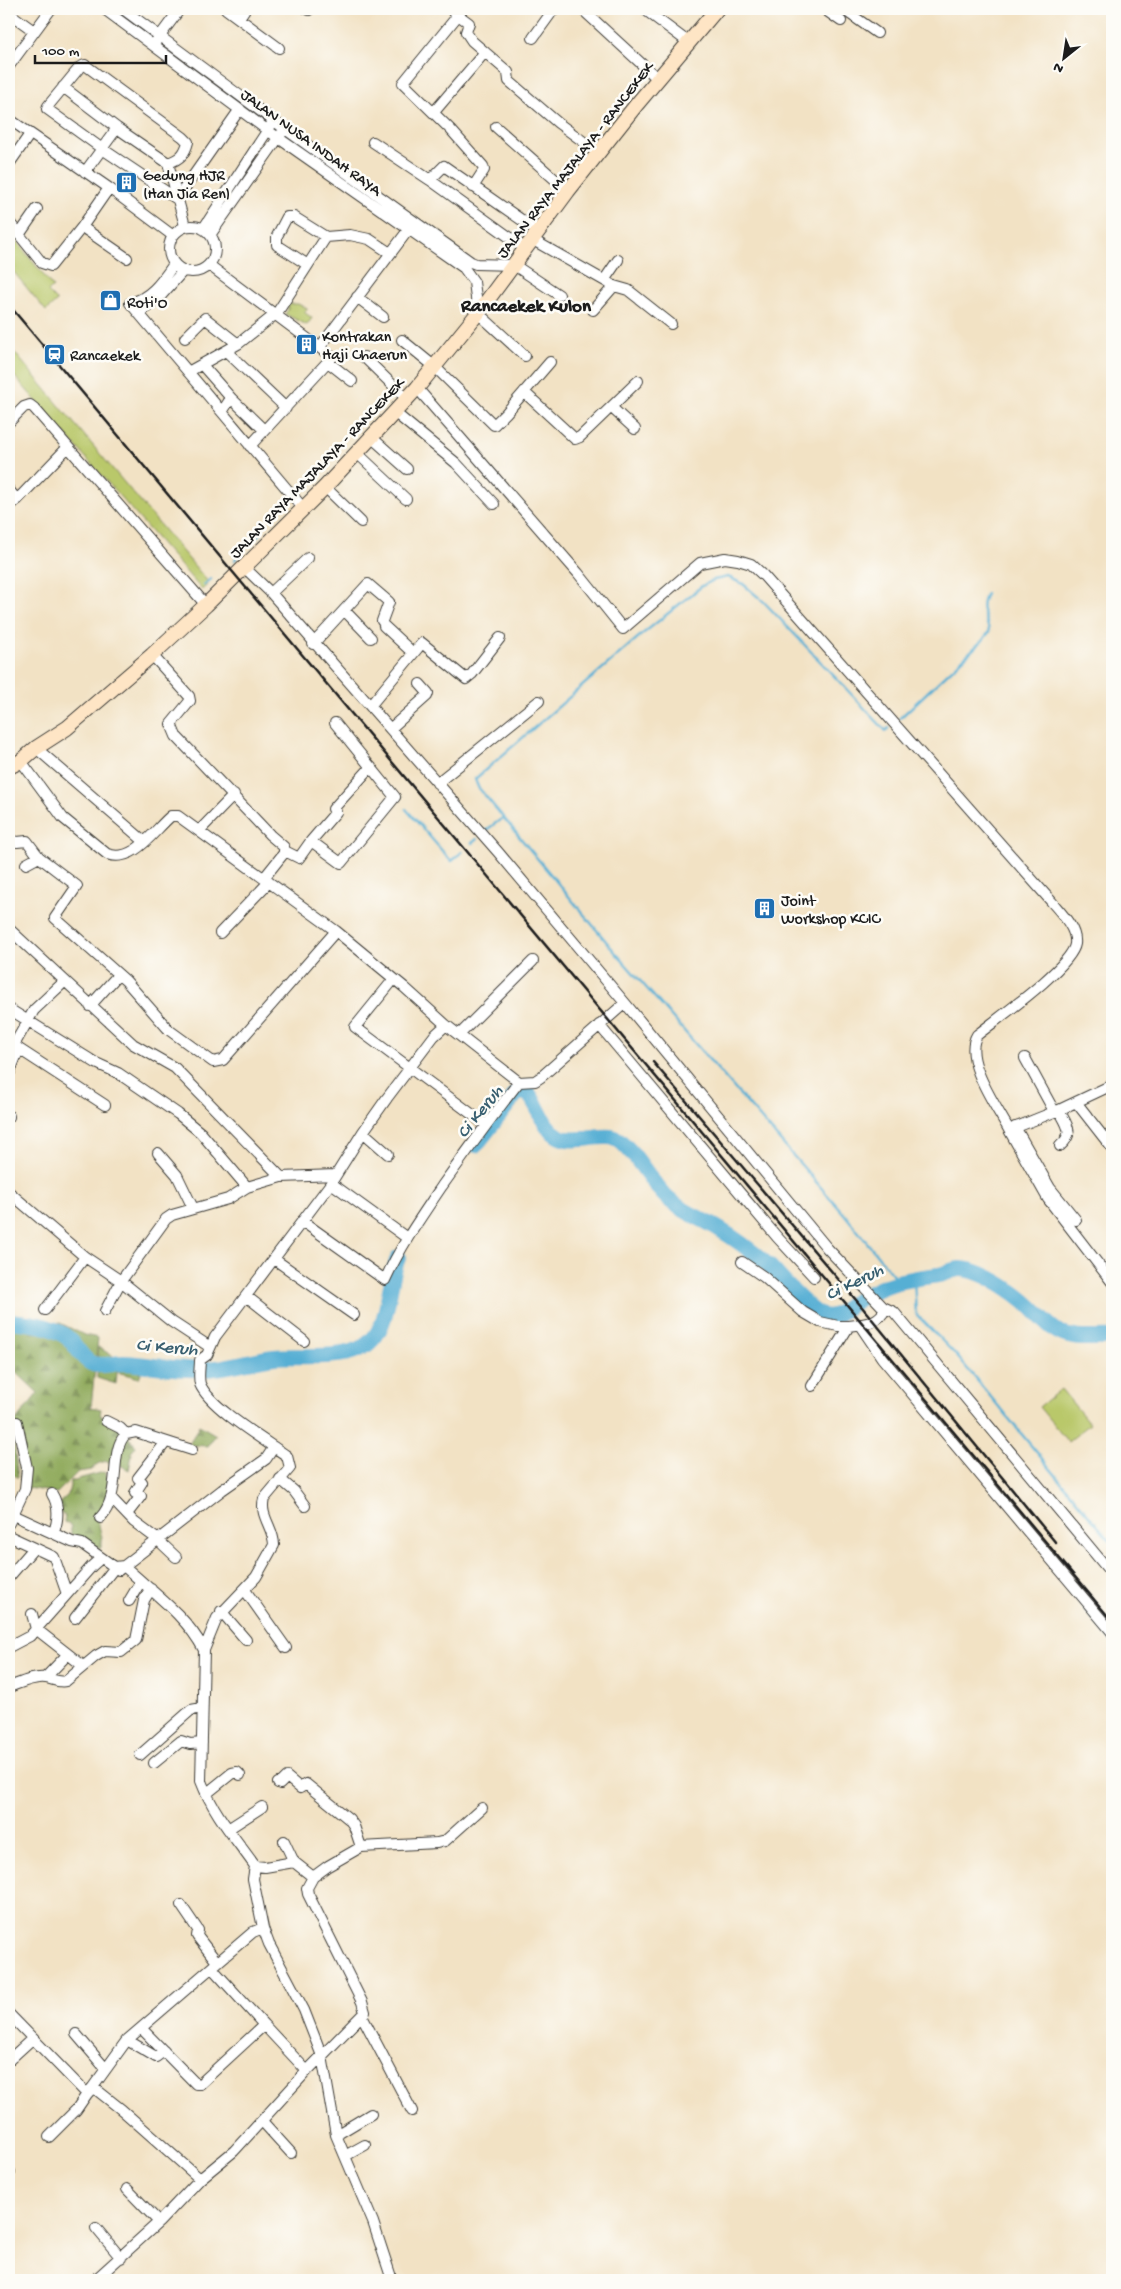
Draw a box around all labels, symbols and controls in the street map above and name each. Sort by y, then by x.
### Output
scale bar [35,32,166,64]
north arrow [1038,32,1088,82]
text: 100 m [41,43,80,61]
text: N [1051,57,1067,77]
street label: JALAN RAYA MAJALAYA - RANCEKEK [494,58,661,263]
street label: JALAN NUSA INDAH RAYA [236,86,385,202]
place label: Gedung HJR (Han Jia Ren) [143,168,230,205]
building icon: Gedung HJR (Han Jia Ren) [115,171,139,195]
shop icon: Roti'O [99,289,123,313]
place label: Roti'O [127,295,168,314]
district label: Rancaekek Kulon [460,296,592,319]
place label: Kontrakan Haji Chaerun [322,329,408,366]
building icon: Kontrakan Haji Chaerun [294,332,318,356]
station icon: Rancaekek [42,342,66,366]
place label: Rancaekek [70,348,142,367]
street label: JALAN RAYA MAJALAYA - RANCEKEK [227,374,411,564]
place label: Joint Workshop KCIC [781,893,881,930]
building icon: Joint Workshop KCIC [753,896,777,920]
water label: Ci Keruh [453,1082,509,1143]
water label: Ci Keruh [823,1260,888,1306]
water label: Ci Keruh [135,1335,199,1362]

